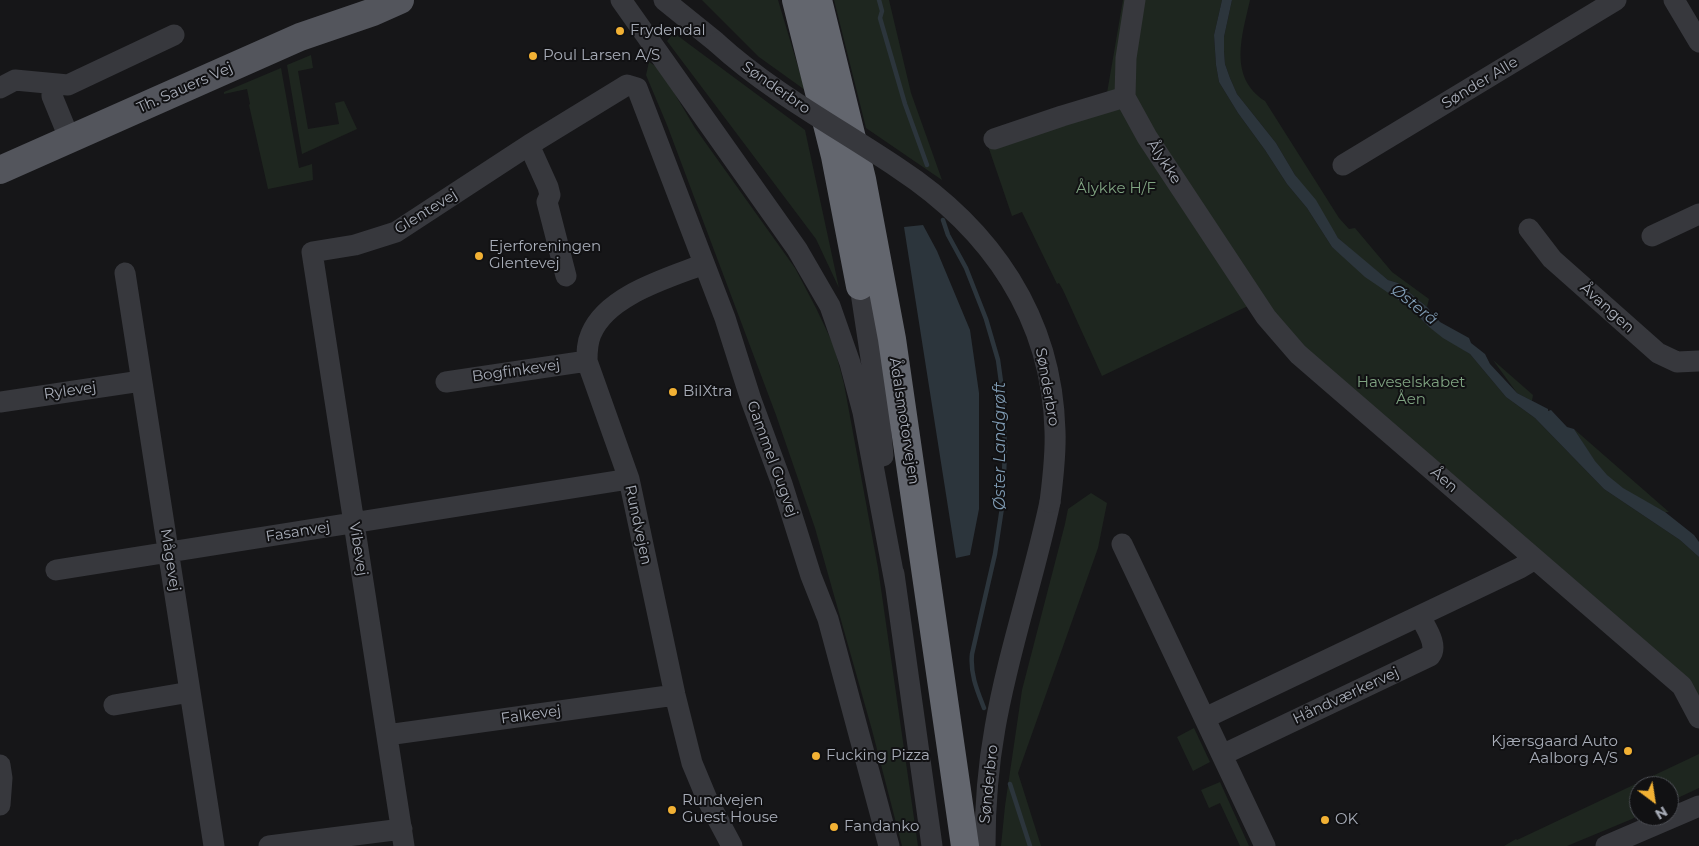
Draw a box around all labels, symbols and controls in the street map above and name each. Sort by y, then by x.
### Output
place label: Frydendal [630,22,706,40]
marker: Frydendal [614,25,626,37]
place label: Poul Larsen A/S [543,47,660,65]
marker: Poul Larsen A/S [527,50,539,62]
street label: Sønder Alle [1439,53,1521,113]
street label: Sønderbro [738,58,814,118]
street label: Th. Sauers Vej [134,59,236,117]
street label: Ålykke [1143,136,1185,188]
park label: Ålykke H/F [1076,180,1156,198]
street label: Glentevej [391,186,461,238]
place label: Ejerforeningen Glentevej [489,238,601,273]
marker: Ejerforeningen Glentevej [473,250,485,262]
street label: Åvangen [1576,279,1638,337]
water label: Østerå [1387,280,1441,330]
street label: Sønderbro [1031,346,1063,428]
street label: Bogfinkevej [471,356,561,386]
street label: Ådalsmotorvejen [885,356,923,486]
park label: Haveselskabet Åen [1357,374,1465,409]
street label: Rylevej [43,378,97,404]
water label: Øster Landgrøft [990,382,1010,510]
place label: BilXtra [683,383,732,401]
marker: BilXtra [667,386,679,398]
street label: Gammel Gugvej [743,398,801,520]
street label: Åen [1427,463,1461,497]
street label: Rundvejen [621,483,655,567]
street label: Fasanvej [264,518,332,546]
street label: Vibevej [345,521,371,577]
street label: Mågevej [156,527,184,593]
street label: Håndværkervej [1290,664,1402,728]
street label: Falkevej [500,702,562,728]
place label: Kjærsgaard Auto Aalborg A/S [1491,733,1618,768]
street label: Sønderbro [976,744,1002,824]
marker: Kjærsgaard Auto Aalborg A/S [1622,745,1634,757]
place label: Fucking Pizza [826,747,930,765]
marker: Fucking Pizza [810,750,822,762]
north arrow [1629,776,1679,826]
place label: Rundvejen Guest House [682,792,778,827]
text: N [1652,802,1671,824]
marker: Rundvejen Guest House [666,804,678,816]
place label: OK [1335,811,1358,829]
marker: OK [1319,814,1331,826]
place label: Fandanko [844,818,919,836]
marker: Fandanko [828,821,840,833]

